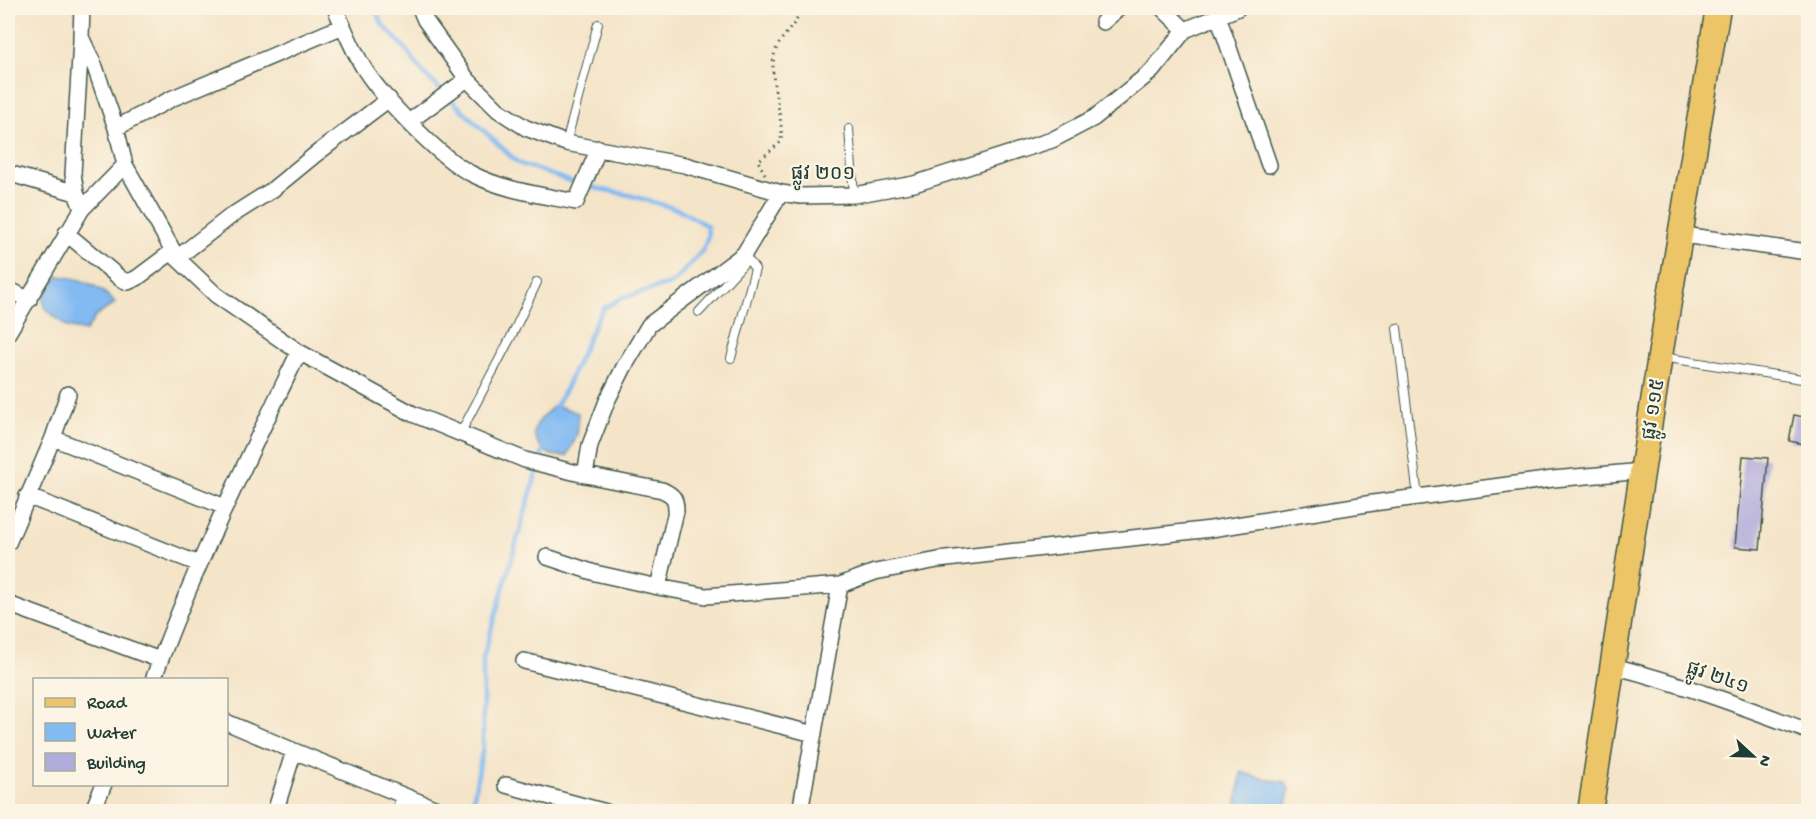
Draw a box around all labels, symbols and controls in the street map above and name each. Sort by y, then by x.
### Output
street label: ផ្លូវ ២០១ [791,164,855,191]
street label: ផ្លូវ ១១៥ [1639,377,1676,443]
street label: ផ្លូវ ២៤១ [1681,657,1751,704]
legend [33,678,228,786]
text: Road [87,694,128,715]
text: Water [87,724,137,745]
north arrow [1723,726,1783,786]
text: N [1753,752,1774,769]
text: Building [86,754,146,775]

